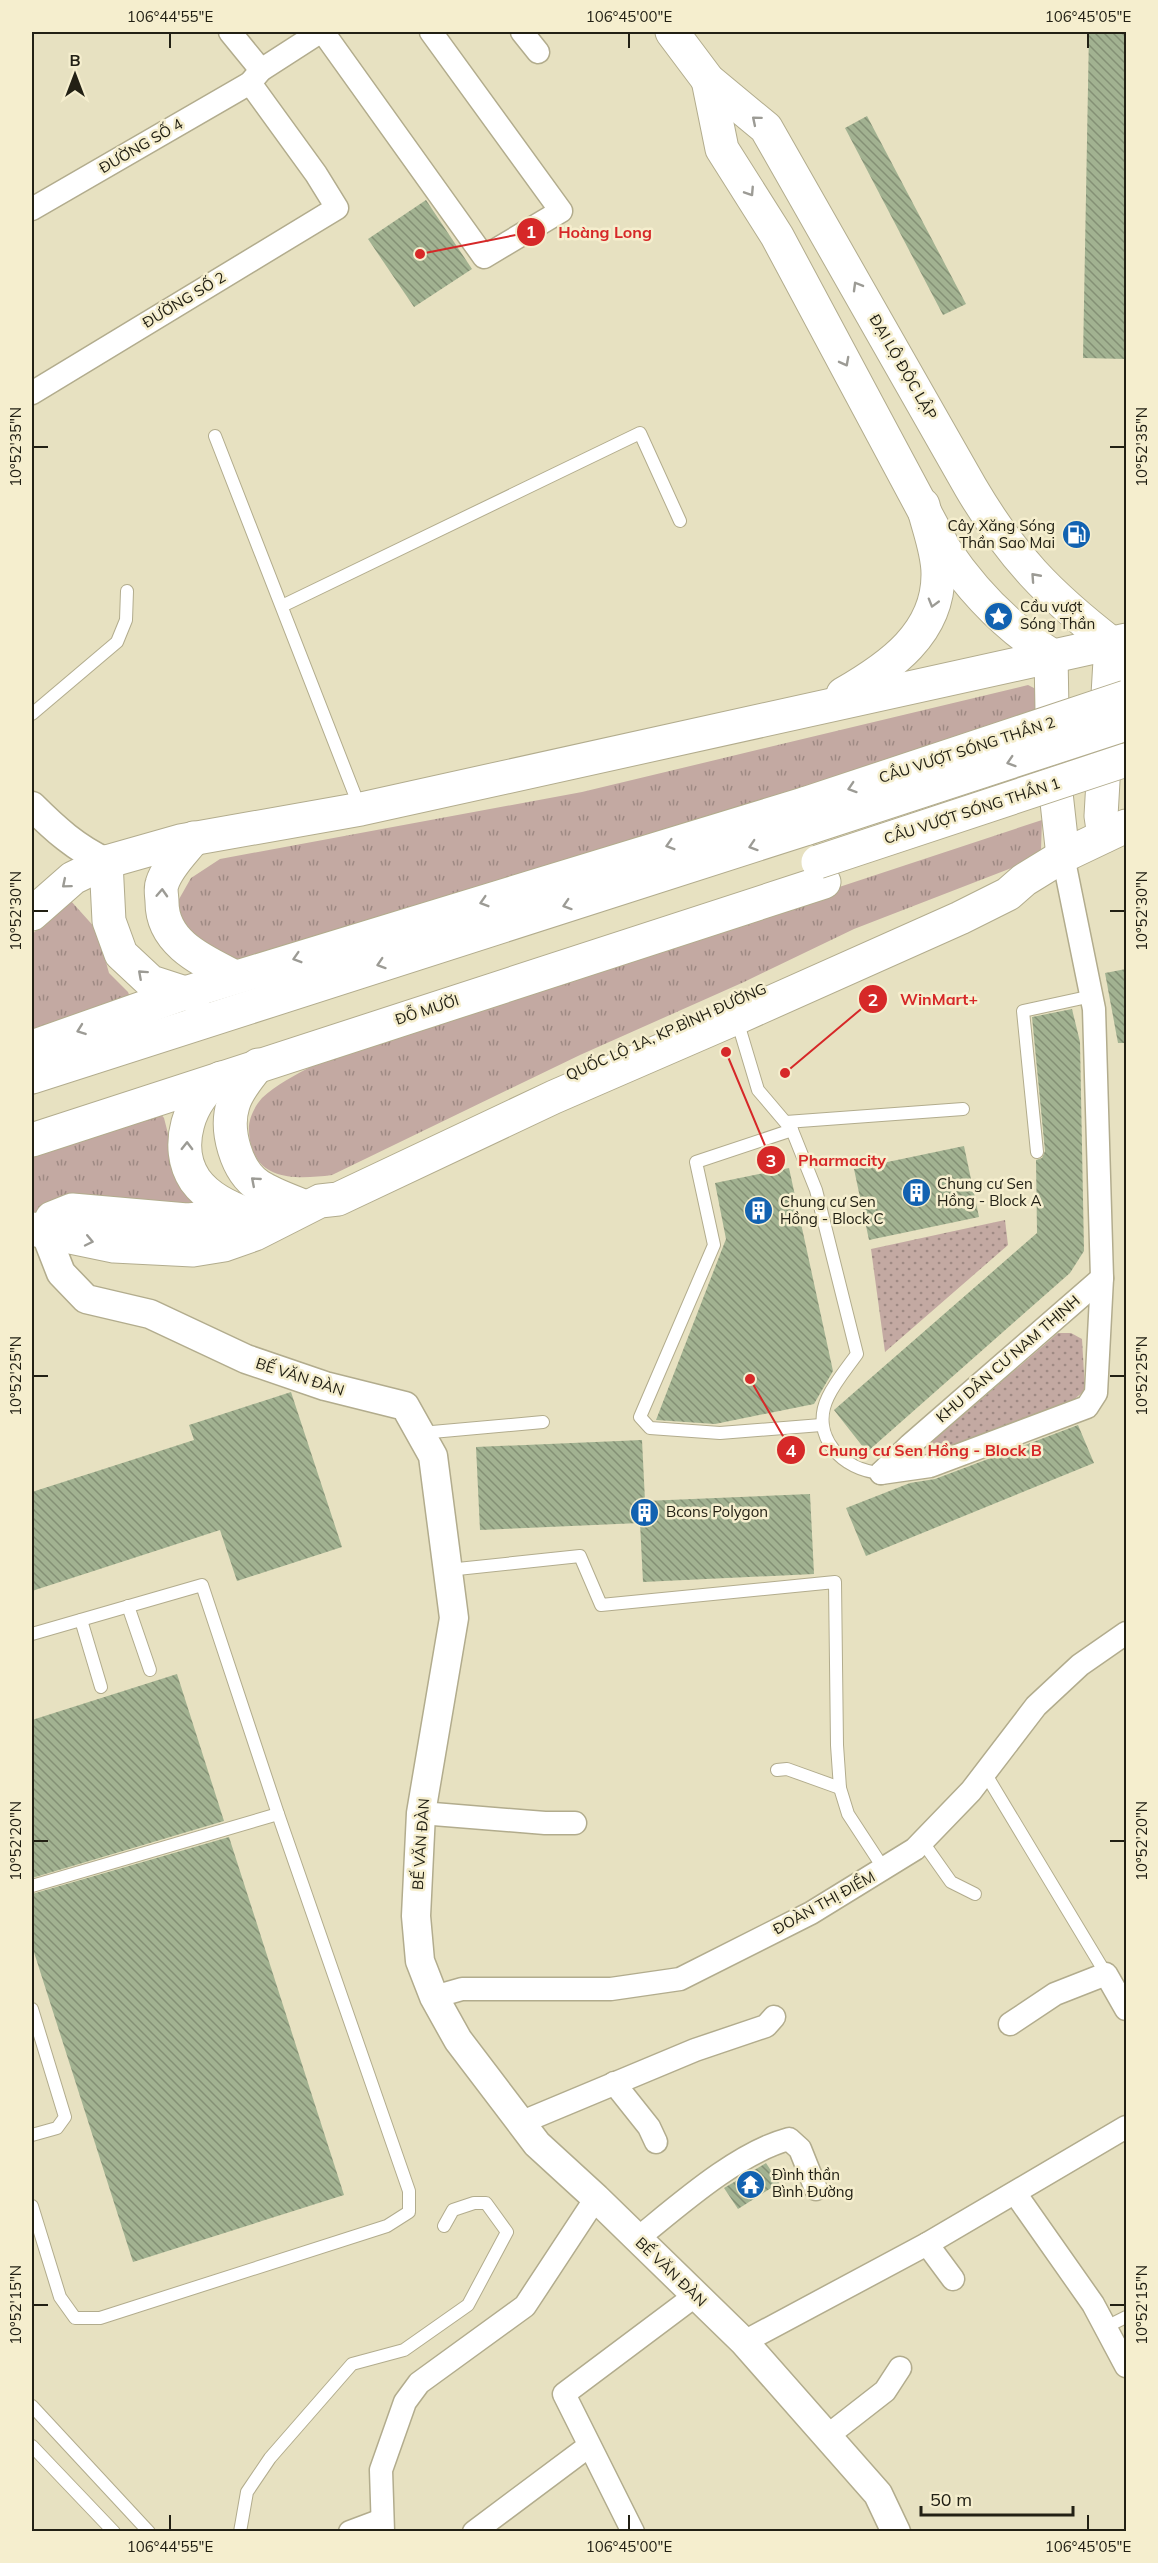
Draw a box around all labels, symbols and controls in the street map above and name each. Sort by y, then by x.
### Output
text: 106°44'55"E [127,7,213,26]
text: 106°45'00"E [586,7,672,26]
text: 106°45'05"E [1045,7,1131,26]
north arrow [45,45,105,105]
text: B [69,50,81,70]
street label: ĐƯỜNG SỐ 4 [95,113,186,177]
one-way arrow [752,116,763,127]
one-way arrow [742,186,754,196]
callout: Hoàng Long [516,215,664,249]
text: 1 [526,220,536,243]
text: Hoàng Long [558,222,652,242]
street label: ĐƯỜNG SỐ 2 [138,266,229,332]
one-way arrow [853,282,864,293]
street label: ĐẠI LỘ ĐỘC LẬP [866,311,941,423]
one-way arrow [838,356,849,366]
text: 10°52'35"N [6,407,25,487]
text: 10°52'35"N [1132,407,1151,487]
place label: Cây Xăng Sóng Thần Sao Mai [948,516,1055,552]
fuel station icon: Cây Xăng Sóng Thần Sao Mai [1060,519,1092,551]
one-way arrow [1031,573,1042,584]
place label: Cầu vượt Sóng Thần [1020,597,1095,633]
one-way arrow [928,598,940,608]
place icon: Cầu vượt Sóng Thần [983,600,1015,632]
street label: CẦU VƯỢT SÓNG THẦN 2 [876,711,1057,787]
one-way arrow [1006,755,1017,767]
street label: CẦU VƯỢT SÓNG THẦN 1 [881,772,1062,848]
one-way arrow [847,781,858,793]
one-way arrow [665,838,676,850]
one-way arrow [748,838,759,851]
text: 10°52'30"N [6,871,25,951]
text: 10°52'30"N [1132,871,1151,951]
one-way arrow [62,877,73,888]
one-way arrow [156,888,169,897]
one-way arrow [479,894,490,907]
one-way arrow [562,898,573,910]
one-way arrow [292,951,303,963]
one-way arrow [376,957,387,969]
one-way arrow [139,970,149,981]
street label: QUỐC LỘ 1A, KP.BÌNH ĐƯỜNG [562,978,769,1084]
callout: WinMart+ [858,982,990,1016]
street label: ĐỖ MƯỜI [392,988,461,1029]
text: 2 [868,988,878,1011]
text: WinMart+ [900,989,978,1009]
one-way arrow [76,1022,86,1035]
one-way arrow [180,1141,193,1150]
callout: Pharmacity [756,1143,898,1177]
text: 3 [766,1149,776,1172]
text: Pharmacity [798,1150,886,1170]
place label: Chung cư Sen Hồng - Block A [937,1174,1042,1210]
one-way arrow [251,1177,262,1188]
building icon: Chung cư Sen Hồng - Block A [900,1177,932,1209]
place label: Chung cư Sen Hồng - Block C [780,1192,884,1228]
building icon: Chung cư Sen Hồng - Block C [743,1195,775,1227]
one-way arrow [83,1234,93,1247]
street label: KHU DÂN CƯ NAM THỊNH [932,1291,1083,1426]
text: 10°52'25"N [6,1336,25,1416]
text: 10°52'25"N [1132,1336,1151,1416]
street label: BẾ VĂN ĐÀN [253,1352,347,1400]
callout: Chung cư Sen Hồng - Block B [776,1433,1054,1467]
text: 4 [786,1439,797,1462]
text: Chung cư Sen Hồng - Block B [818,1440,1042,1460]
building icon: Bcons Polygon [629,1496,661,1528]
place label: Bcons Polygon [666,1502,768,1521]
street label: BẾ VĂN ĐÀN [407,1797,433,1891]
text: 10°52'20"N [6,1801,25,1881]
text: 10°52'20"N [1132,1801,1151,1881]
street label: ĐOÀN THỊ ĐIỂM [769,1866,878,1938]
place label: Đình thần Bình Đường [772,2165,854,2201]
temple icon: Đình thần Bình Đường [735,2168,767,2200]
street label: BẾ VĂN ĐÀN [632,2232,712,2310]
text: 10°52'15"N [6,2265,25,2345]
text: 10°52'15"N [1132,2265,1151,2345]
scale bar [921,2479,1072,2517]
text: 50 m [930,2488,972,2511]
text: 106°44'55"E [127,2537,213,2556]
text: 106°45'00"E [586,2537,672,2556]
text: 106°45'05"E [1045,2537,1131,2556]

